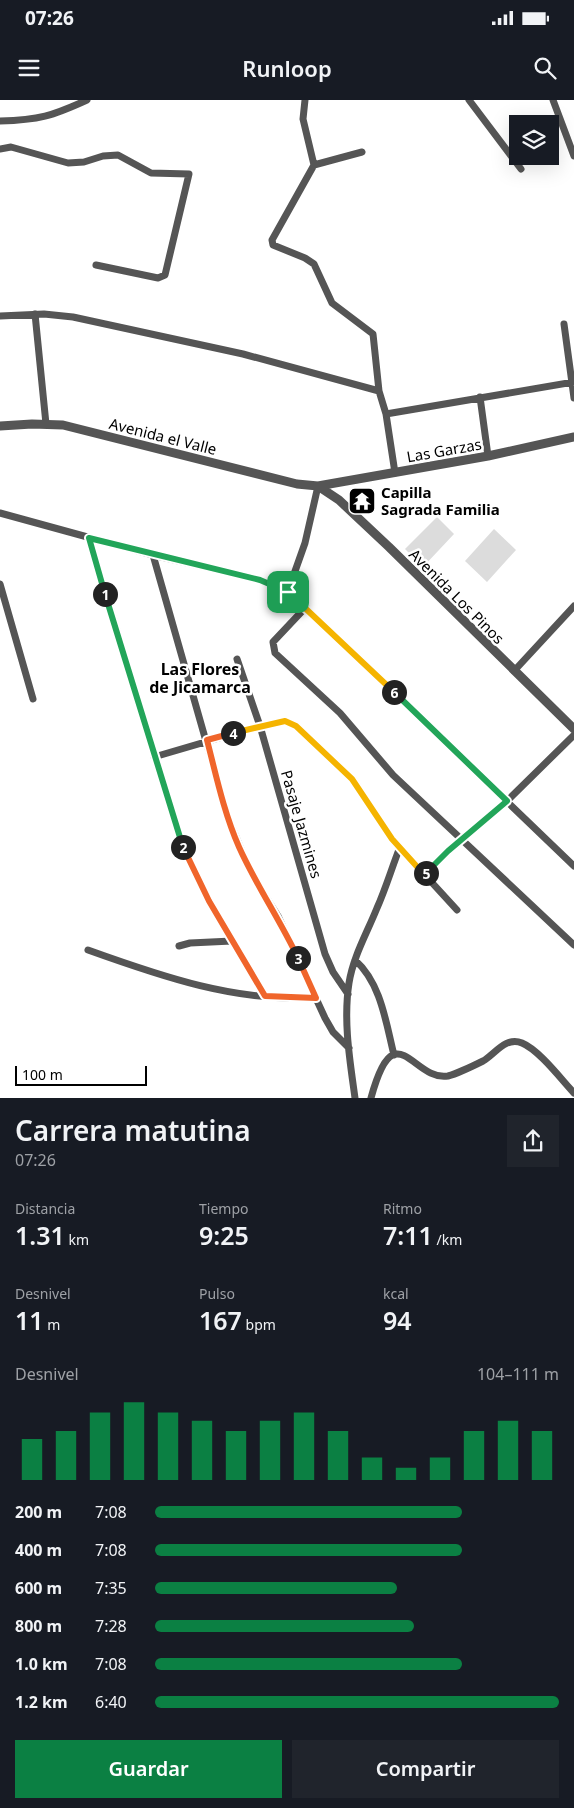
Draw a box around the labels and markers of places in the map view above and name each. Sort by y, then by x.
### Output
place label: Capilla Sagrada Familia [381,482,500,519]
temple icon: Capilla Sagrada Familia [347,486,377,516]
pin [267,571,309,613]
pin: 1 [92,582,118,606]
pin: 6 [382,680,406,704]
pin: 4 [220,720,246,746]
pin: 2 [170,834,196,860]
pin: 5 [414,860,438,886]
pin: 3 [286,946,310,970]

